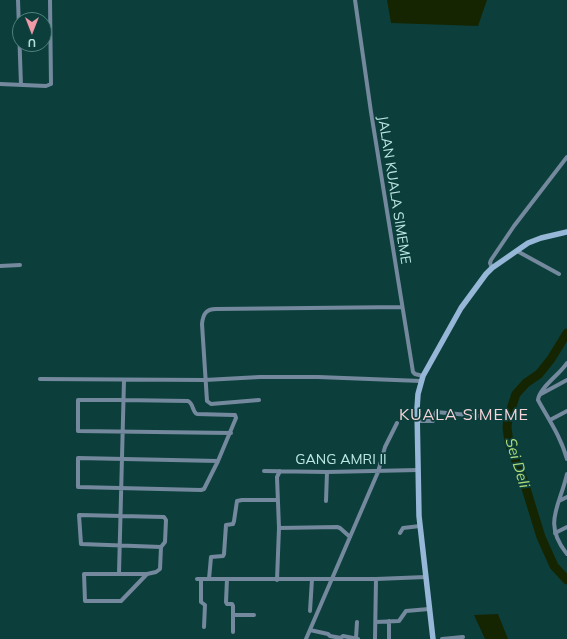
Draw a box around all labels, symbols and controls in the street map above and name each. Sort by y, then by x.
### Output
north arrow [12,12,52,52]
text: U [28,36,36,50]
street label: JALAN KUALA SIMEME [374,115,414,265]
district label: KUALA SIMEME [399,405,529,425]
water label: Sei Deli [501,436,533,490]
street label: GANG AMRI II [295,452,387,468]

